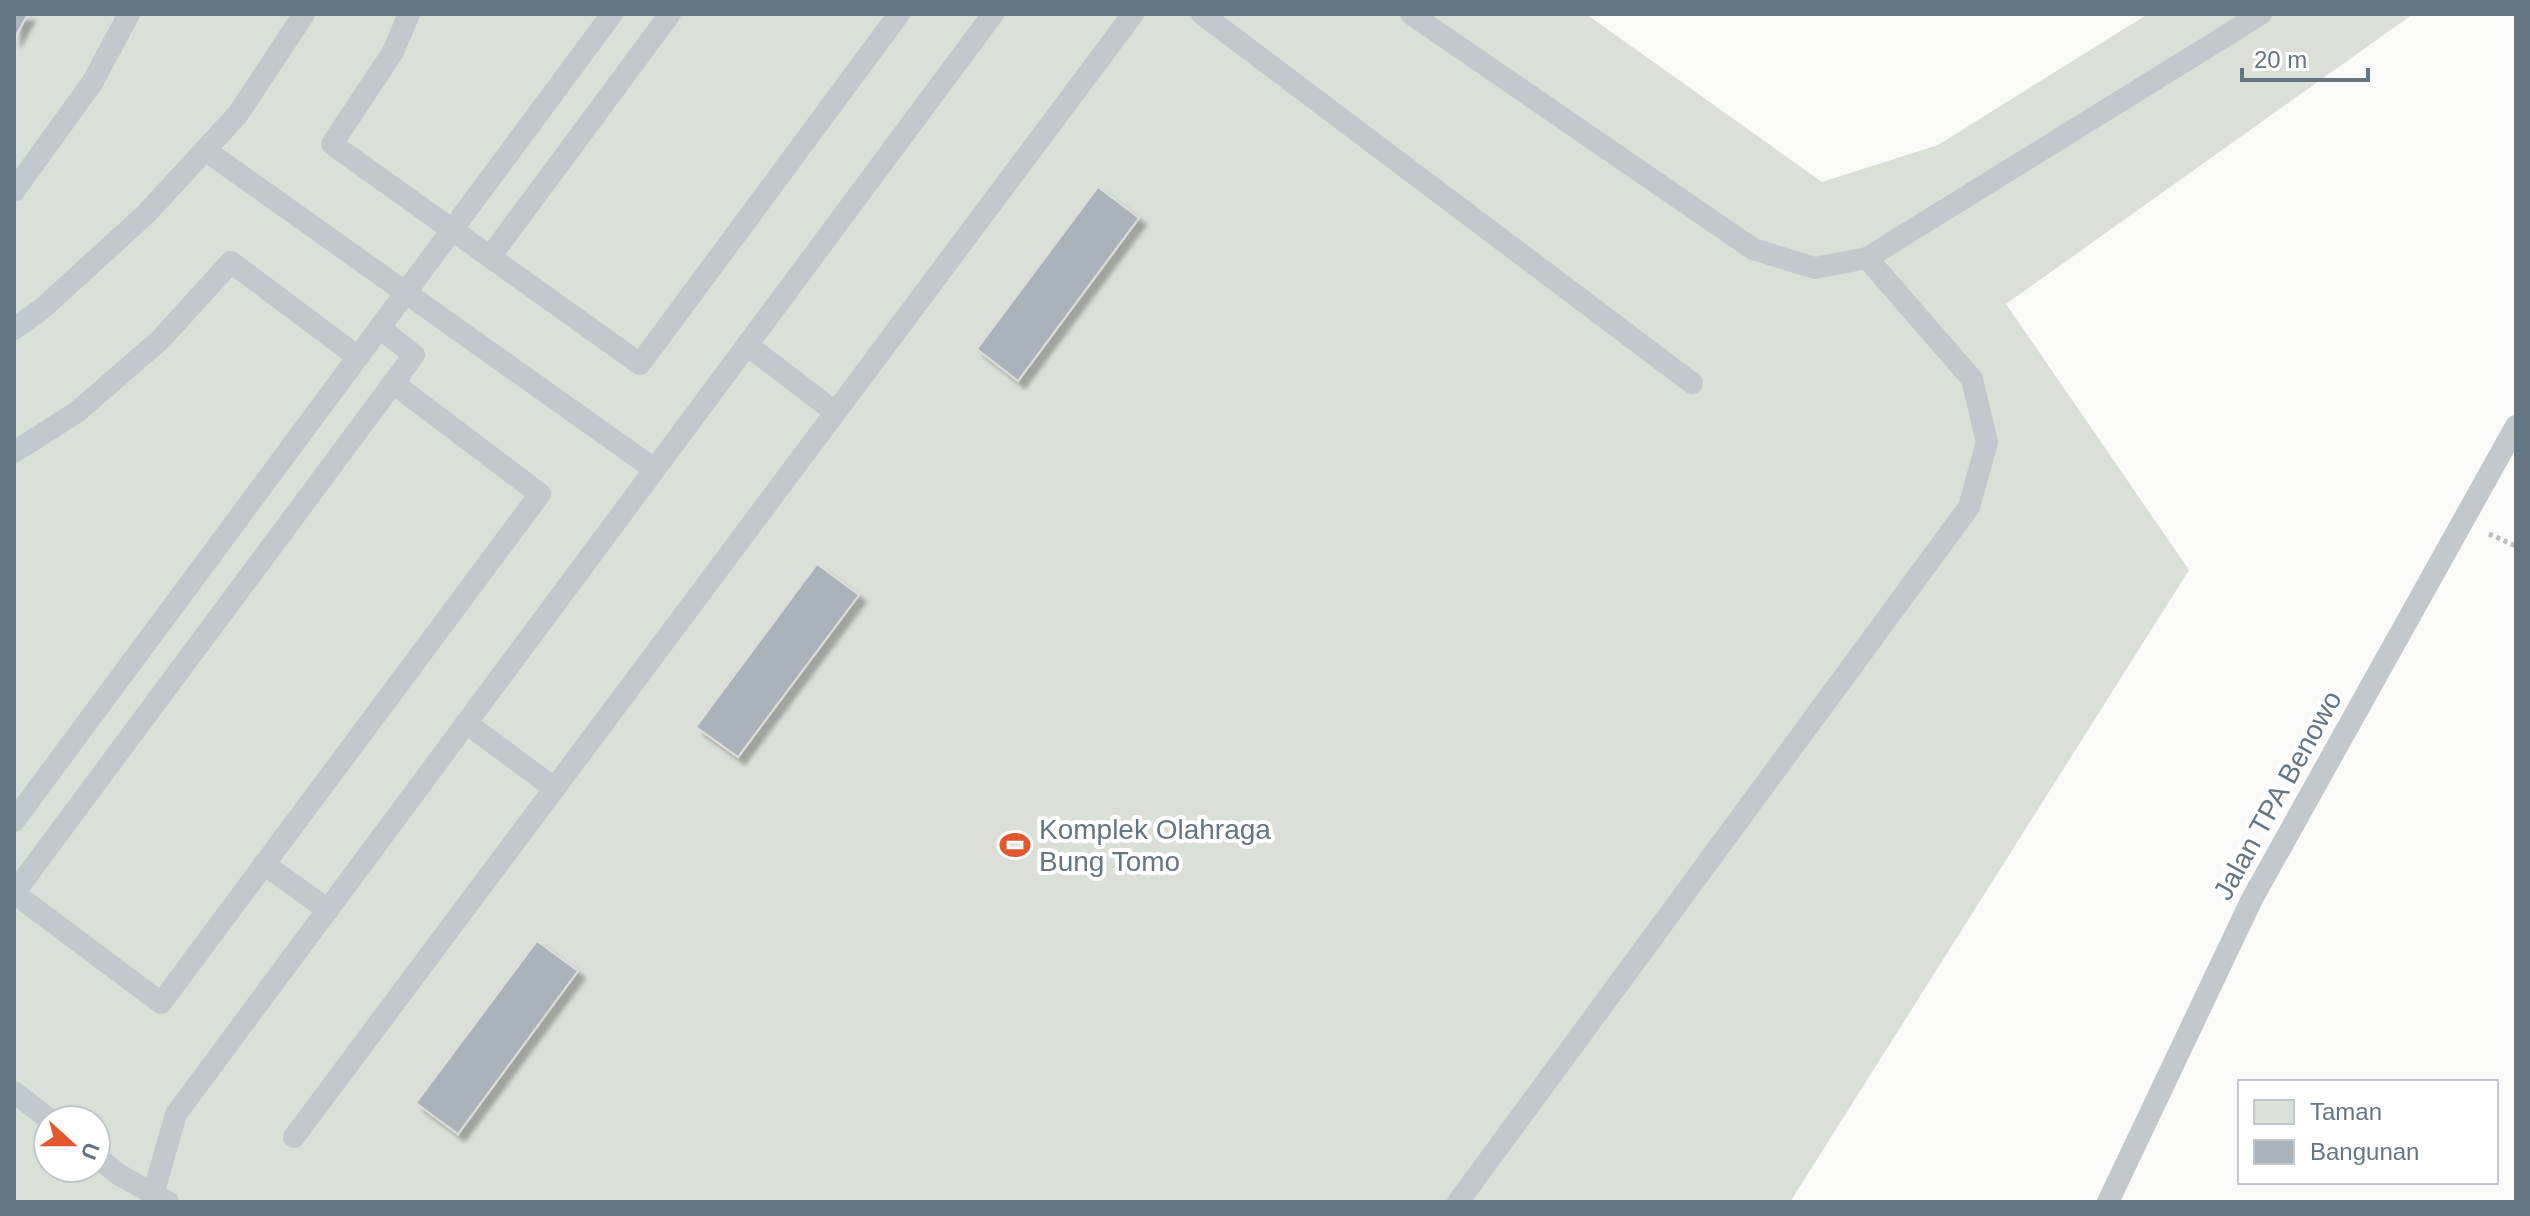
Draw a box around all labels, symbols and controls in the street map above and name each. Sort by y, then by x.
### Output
scale bar [2242,32,2368,82]
text: 20 m [2254,46,2307,73]
street label: Jalan TPA Benowo [2207,685,2348,905]
place label: Komplek Olahraga Bung Tomo [1039,814,1271,877]
sports icon: Komplek Olahraga Bung Tomo [998,828,1032,862]
legend [2238,1080,2498,1184]
text: Taman [2310,1098,2382,1125]
north arrow [32,1104,112,1184]
text: Bangunan [2310,1138,2419,1165]
text: U [76,1139,105,1163]

